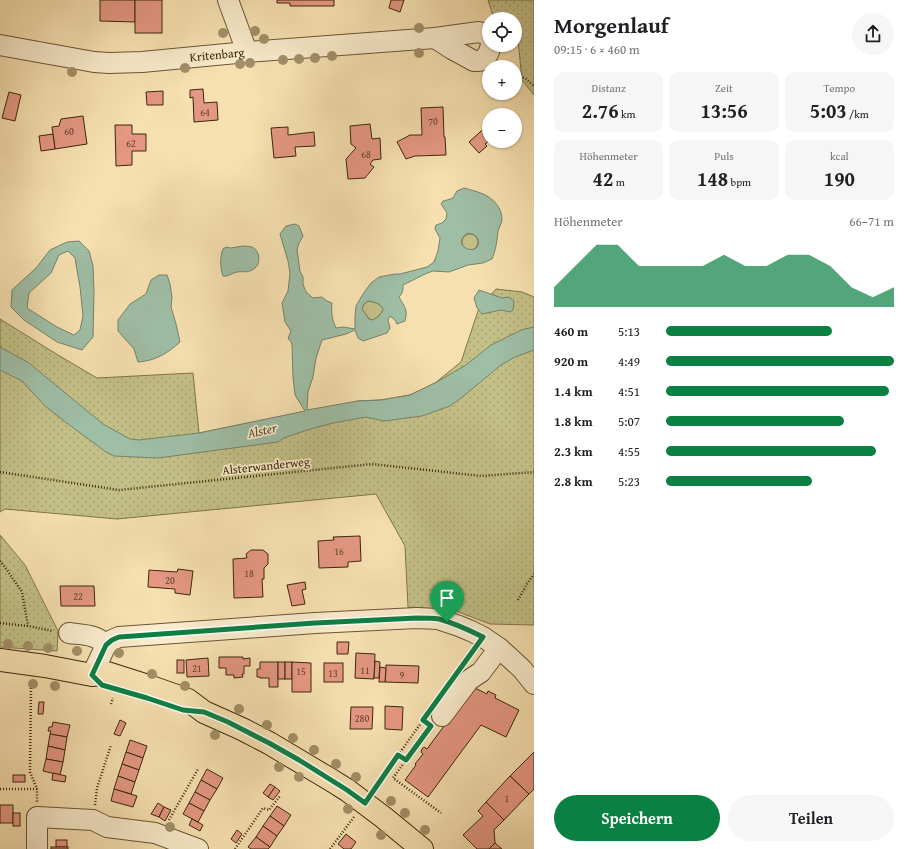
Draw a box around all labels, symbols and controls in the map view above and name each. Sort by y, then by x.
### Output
text: Morgenlauf [554,9,669,41]
map controls [482,12,522,148]
button: locate [482,12,522,52]
button: share [852,13,894,55]
text: 09:15 · 6 × 460 m [554,40,640,59]
street label: Kritenbarg [189,43,245,65]
button: + [482,60,522,100]
text: Distanz [592,80,626,96]
text: Zeit [715,80,733,96]
text: Tempo [824,80,855,96]
text: 2.76 [582,96,619,125]
text: 13:56 [700,96,748,125]
text: 5:03 [810,96,847,125]
house number: 64 [200,105,210,120]
text: km [619,106,636,122]
text: /km [847,106,869,122]
button: − [482,108,522,148]
house number: 70 [428,114,438,129]
house number: 60 [64,124,74,139]
house number: 62 [126,136,136,151]
house number: 68 [361,147,371,162]
text: Höhenmeter [580,148,638,164]
text: Puls [714,148,734,164]
text: kcal [830,148,849,164]
text: 42 [593,164,613,193]
text: 148 [697,164,728,193]
text: 190 [824,164,855,193]
text: m [613,174,625,190]
text: bpm [728,174,751,190]
text: Höhenmeter [554,212,623,231]
text: 66–71 m [849,212,894,231]
text: 460 m [554,322,588,341]
text: 5:13 [618,322,640,341]
text: 920 m [554,352,588,371]
text: 4:49 [618,352,640,371]
text: 1.4 km [554,382,593,401]
text: 4:51 [618,382,640,401]
text: 1.8 km [554,412,593,431]
text: 5:07 [618,412,640,431]
water label: Alster [245,418,280,443]
text: 2.3 km [554,442,593,461]
text: 4:55 [618,442,640,461]
street label: Alsterwanderweg [221,452,311,479]
text: 2.8 km [554,472,593,491]
text: 5:23 [618,472,640,491]
house number: 16 [334,544,344,559]
house number: 18 [244,566,254,581]
house number: 20 [165,573,175,588]
pin [430,581,464,622]
icon: arrive [436,587,458,609]
house number: 22 [73,589,83,604]
house number: 21 [192,661,202,676]
house number: 11 [360,663,370,678]
house number: 15 [296,664,306,679]
house number: 13 [328,666,338,681]
house number: 9 [400,668,405,683]
house number: 280 [355,711,369,726]
house number: 1 [505,791,510,806]
button: Speichern [554,795,720,841]
button: Teilen [728,795,894,841]

